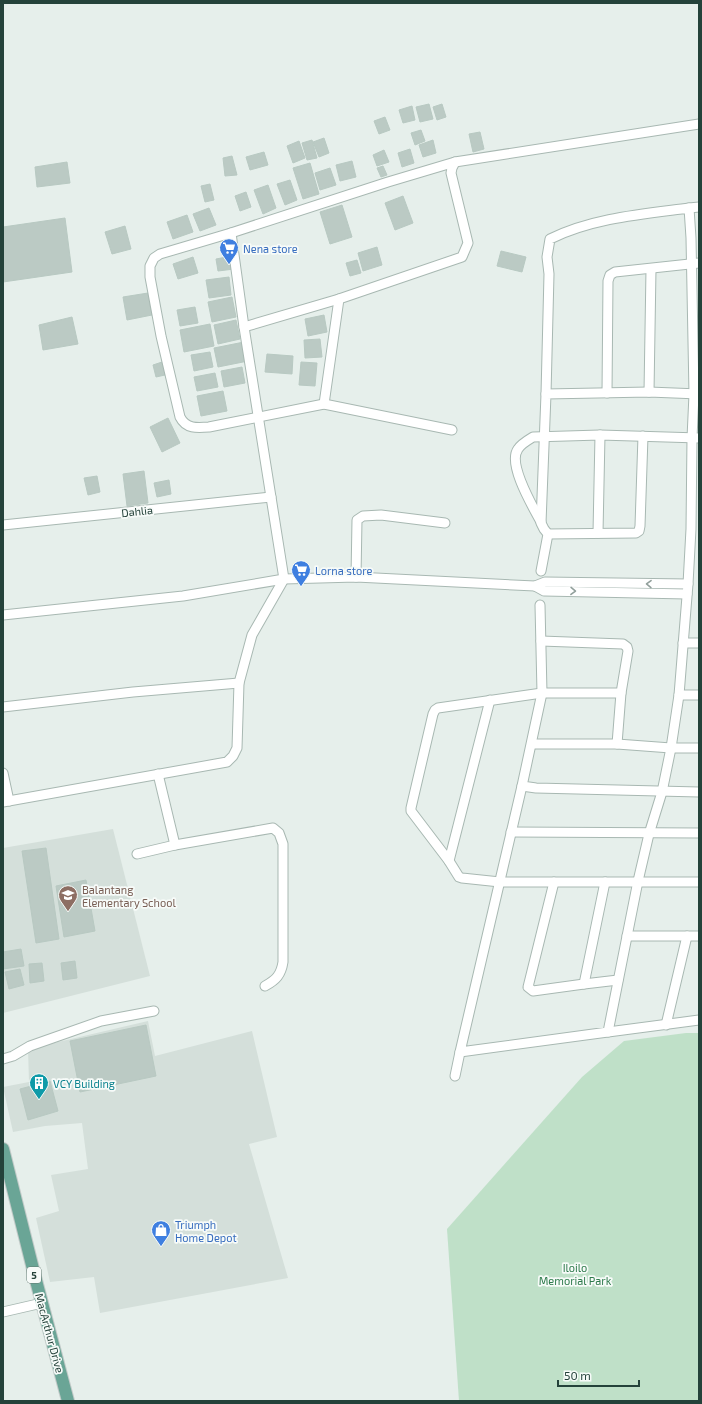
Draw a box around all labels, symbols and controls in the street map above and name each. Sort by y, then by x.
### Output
supermarket icon: Nena store [218,237,240,265]
place label: Nena store [243,242,298,255]
street label: Dahlia [121,503,153,519]
supermarket icon: Lorna store [290,559,312,587]
place label: Lorna store [315,564,372,577]
one-way arrow [646,580,652,588]
one-way arrow [570,587,576,595]
place label: Balantang Elementary School [82,883,176,909]
school or university icon: Balantang Elementary School [57,884,79,912]
building icon: VCY Building [28,1072,50,1100]
place label: VCY Building [53,1077,115,1090]
place label: Triumph Home Depot [175,1218,237,1244]
shop icon: Triumph Home Depot [150,1219,172,1247]
park label: Iloilo Memorial Park [539,1261,612,1287]
road number: 5 [27,1267,41,1283]
street label: MacArthur Drive [33,1292,67,1374]
scale bar [558,1362,639,1388]
text: 50 m [564,1368,591,1382]

